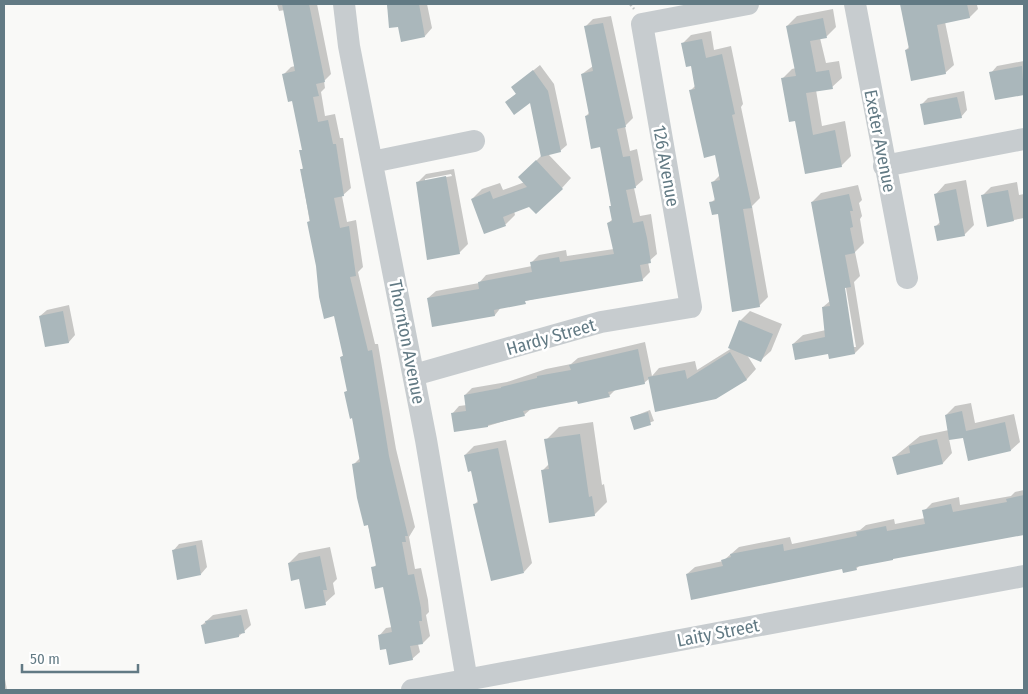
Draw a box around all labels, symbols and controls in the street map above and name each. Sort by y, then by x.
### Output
street label: Exeter Avenue [859,88,901,194]
street label: 126 Avenue [648,124,684,208]
street label: Thornton Avenue [384,278,430,406]
street label: Hardy Street [504,314,598,360]
street label: Laity Street [675,614,761,652]
scale bar [22,642,139,674]
text: 50 m [30,650,60,668]

